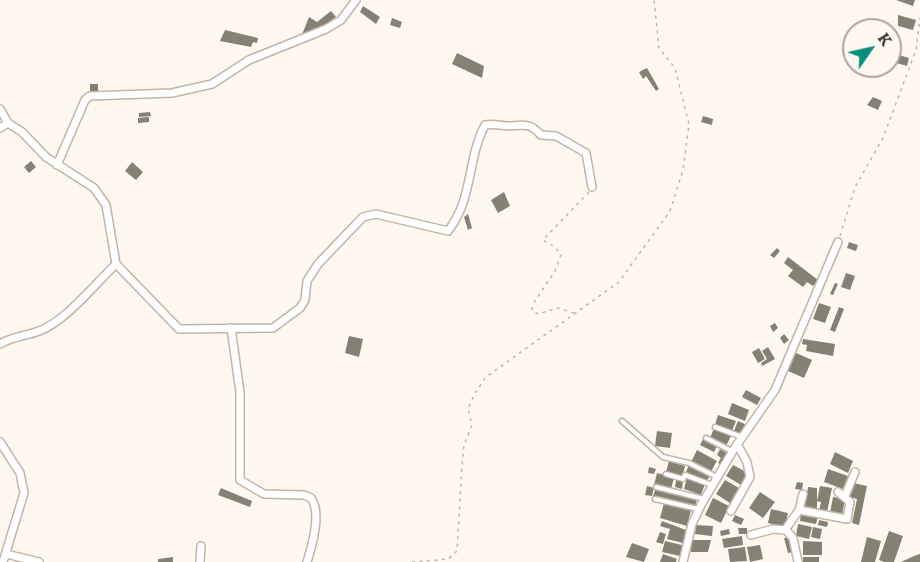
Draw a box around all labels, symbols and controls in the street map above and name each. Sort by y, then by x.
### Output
north arrow [842,18,902,78]
text: K [874,29,897,49]

